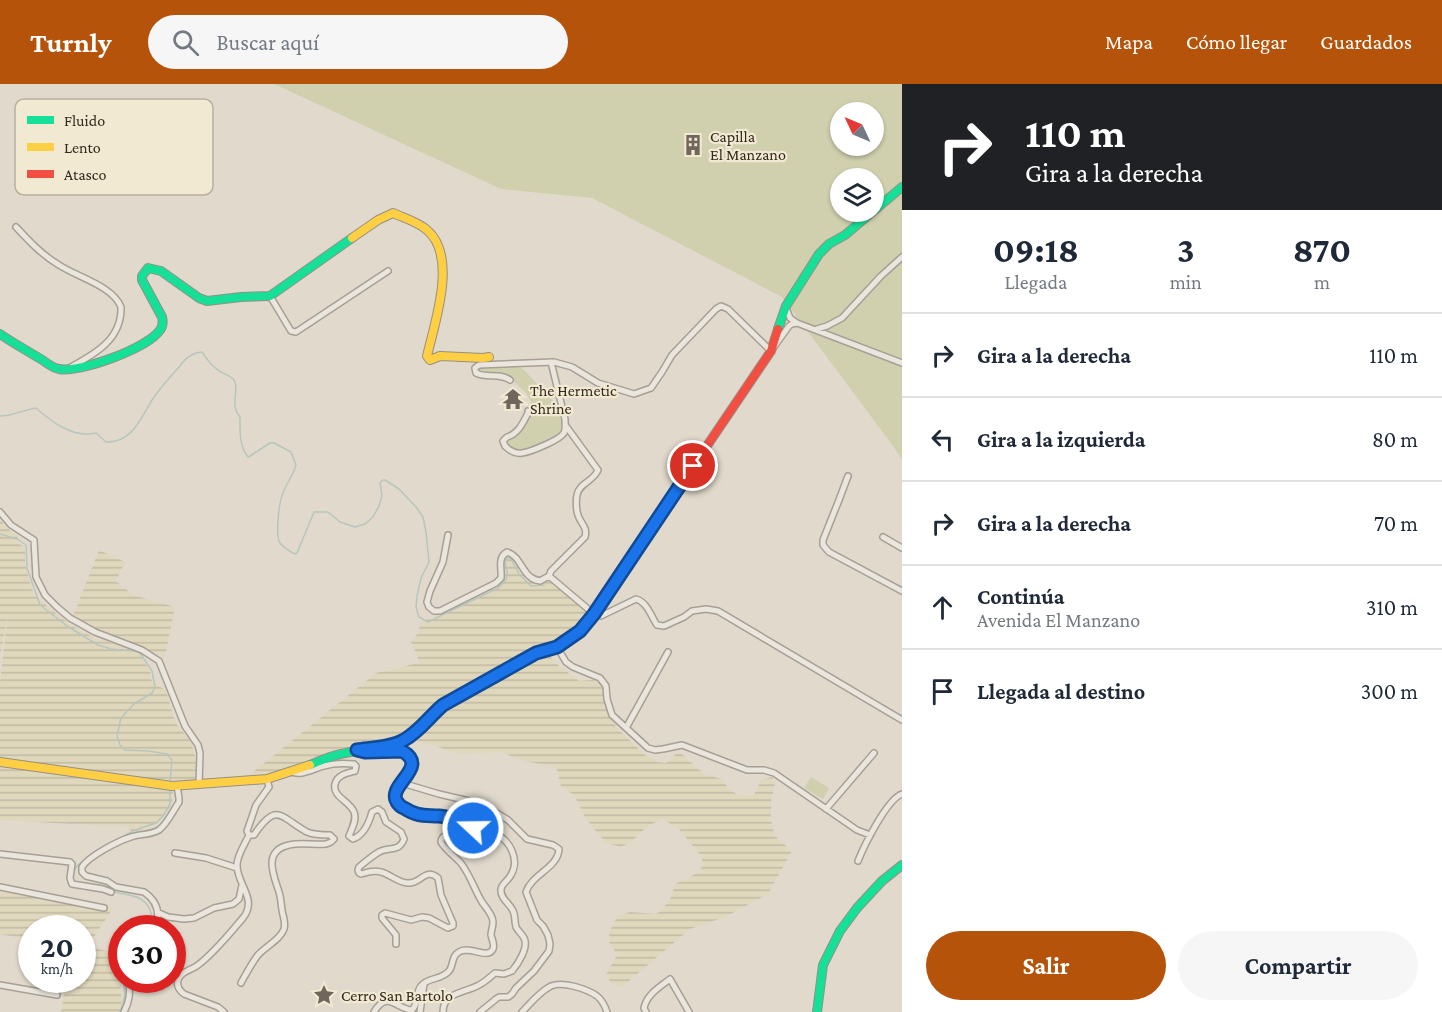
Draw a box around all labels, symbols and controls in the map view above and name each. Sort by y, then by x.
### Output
search box [148,15,568,69]
icon: search [169,26,202,59]
text: Turnly [30,27,112,58]
text: Buscar aquí [217,30,319,55]
text: Mapa [1105,30,1153,54]
text: Cómo llegar [1186,30,1287,54]
text: Guardados [1320,30,1412,54]
legend [15,99,213,195]
north arrow [830,102,884,156]
map controls [830,102,884,222]
icon: right [926,108,1004,186]
text: 110 m [1025,109,1126,156]
text: Fluido [64,112,105,129]
place label: Capilla El Manzano [710,128,786,163]
building icon: Capilla El Manzano [681,133,705,157]
text: Lento [64,139,101,156]
text: Gira a la derecha [1025,158,1203,188]
text: Atasco [64,166,106,183]
button: layers [830,168,884,222]
text: 09:18 [993,230,1079,270]
text: 3 [1177,230,1195,270]
text: 870 [1293,230,1351,270]
text: Llegada [1005,271,1067,293]
text: min [1170,271,1202,293]
text: m [1314,271,1330,293]
icon: right [926,339,959,372]
text: Gira a la derecha [977,343,1131,368]
text: 110 m [1369,343,1418,368]
place label: The Hermetic Shrine [530,382,617,417]
temple icon: The Hermetic Shrine [501,387,525,411]
icon: left [926,423,959,456]
text: Gira a la izquierda [977,427,1146,452]
text: 80 m [1372,427,1418,452]
pin [667,440,718,491]
icon: arrive [676,449,709,482]
icon: right [926,507,959,540]
text: Gira a la derecha [977,511,1131,536]
text: 70 m [1374,511,1418,536]
text: Continúa [977,584,1064,609]
icon: ahead [926,591,959,624]
text: 310 m [1366,595,1418,620]
text: Avenida El Manzano [977,609,1140,631]
icon: arrive [926,675,959,708]
text: Llegada al destino [977,679,1145,704]
text: 300 m [1361,679,1418,704]
position arrow [441,796,505,860]
speed limit sign: 30 [108,915,186,993]
text: 20 [40,930,74,963]
button: Salir [926,931,1166,1000]
button: Compartir [1178,931,1418,1000]
text: km/h [41,961,73,977]
place icon: Cerro San Bartolo [312,983,336,1007]
place label: Cerro San Bartolo [341,987,453,1004]

